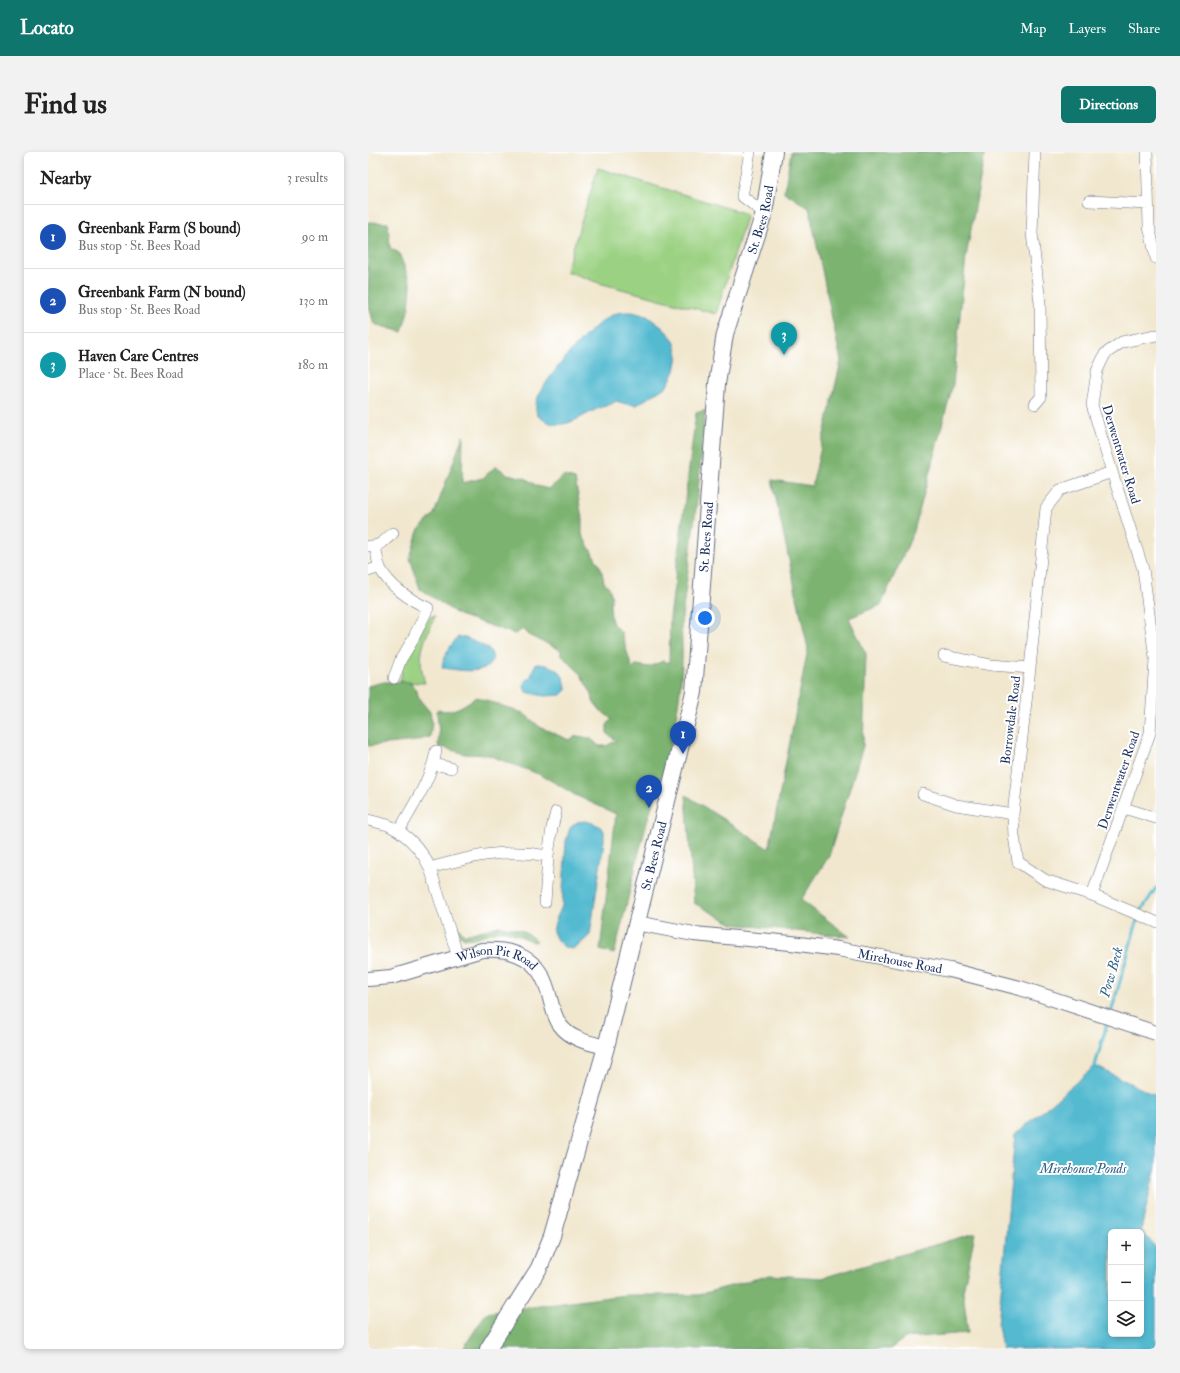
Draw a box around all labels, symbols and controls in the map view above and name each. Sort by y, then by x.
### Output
text: Locato [20,16,74,40]
text: Map [1020,20,1046,37]
text: Layers [1068,20,1106,37]
text: Share [1128,20,1160,37]
button: Directions [1061,86,1156,123]
text: Find us [24,87,107,122]
text: Nearby [40,168,91,189]
text: 3 results [287,170,328,186]
street label: St. Bees Road [744,184,778,256]
text: Greenbank Farm (S bound) [78,219,241,238]
text: 1 [51,229,55,245]
text: 90 m [302,229,328,245]
text: Bus stop · St. Bees Road [78,238,200,254]
text: Greenbank Farm (N bound) [78,283,246,302]
text: 2 [50,293,56,309]
text: 130 m [299,293,328,309]
text: Bus stop · St. Bees Road [78,302,200,318]
pin: 3 [771,322,797,355]
text: Haven Care Centres [78,347,199,366]
text: 3 [51,357,56,373]
text: 180 m [298,357,328,373]
text: Place · St. Bees Road [78,366,183,382]
street label: Derwentwater Road [1098,403,1144,506]
street label: St. Bees Road [696,501,717,573]
your location [695,608,715,628]
street label: Borrowdale Road [998,674,1024,765]
pin: 1 [670,721,696,754]
street label: Derwentwater Road [1095,729,1143,832]
pin: 2 [636,775,662,808]
street label: St. Bees Road [638,819,671,892]
street label: Wilson Pit Road [453,943,541,974]
water label: Pow Beck [1096,945,1127,1000]
street label: Mirehouse Road [856,946,944,978]
water label: Mirehouse Ponds [1039,1160,1127,1177]
map controls [1108,1229,1144,1337]
button: + [1108,1229,1144,1265]
button: − [1108,1265,1144,1301]
button: layers [1108,1301,1144,1337]

